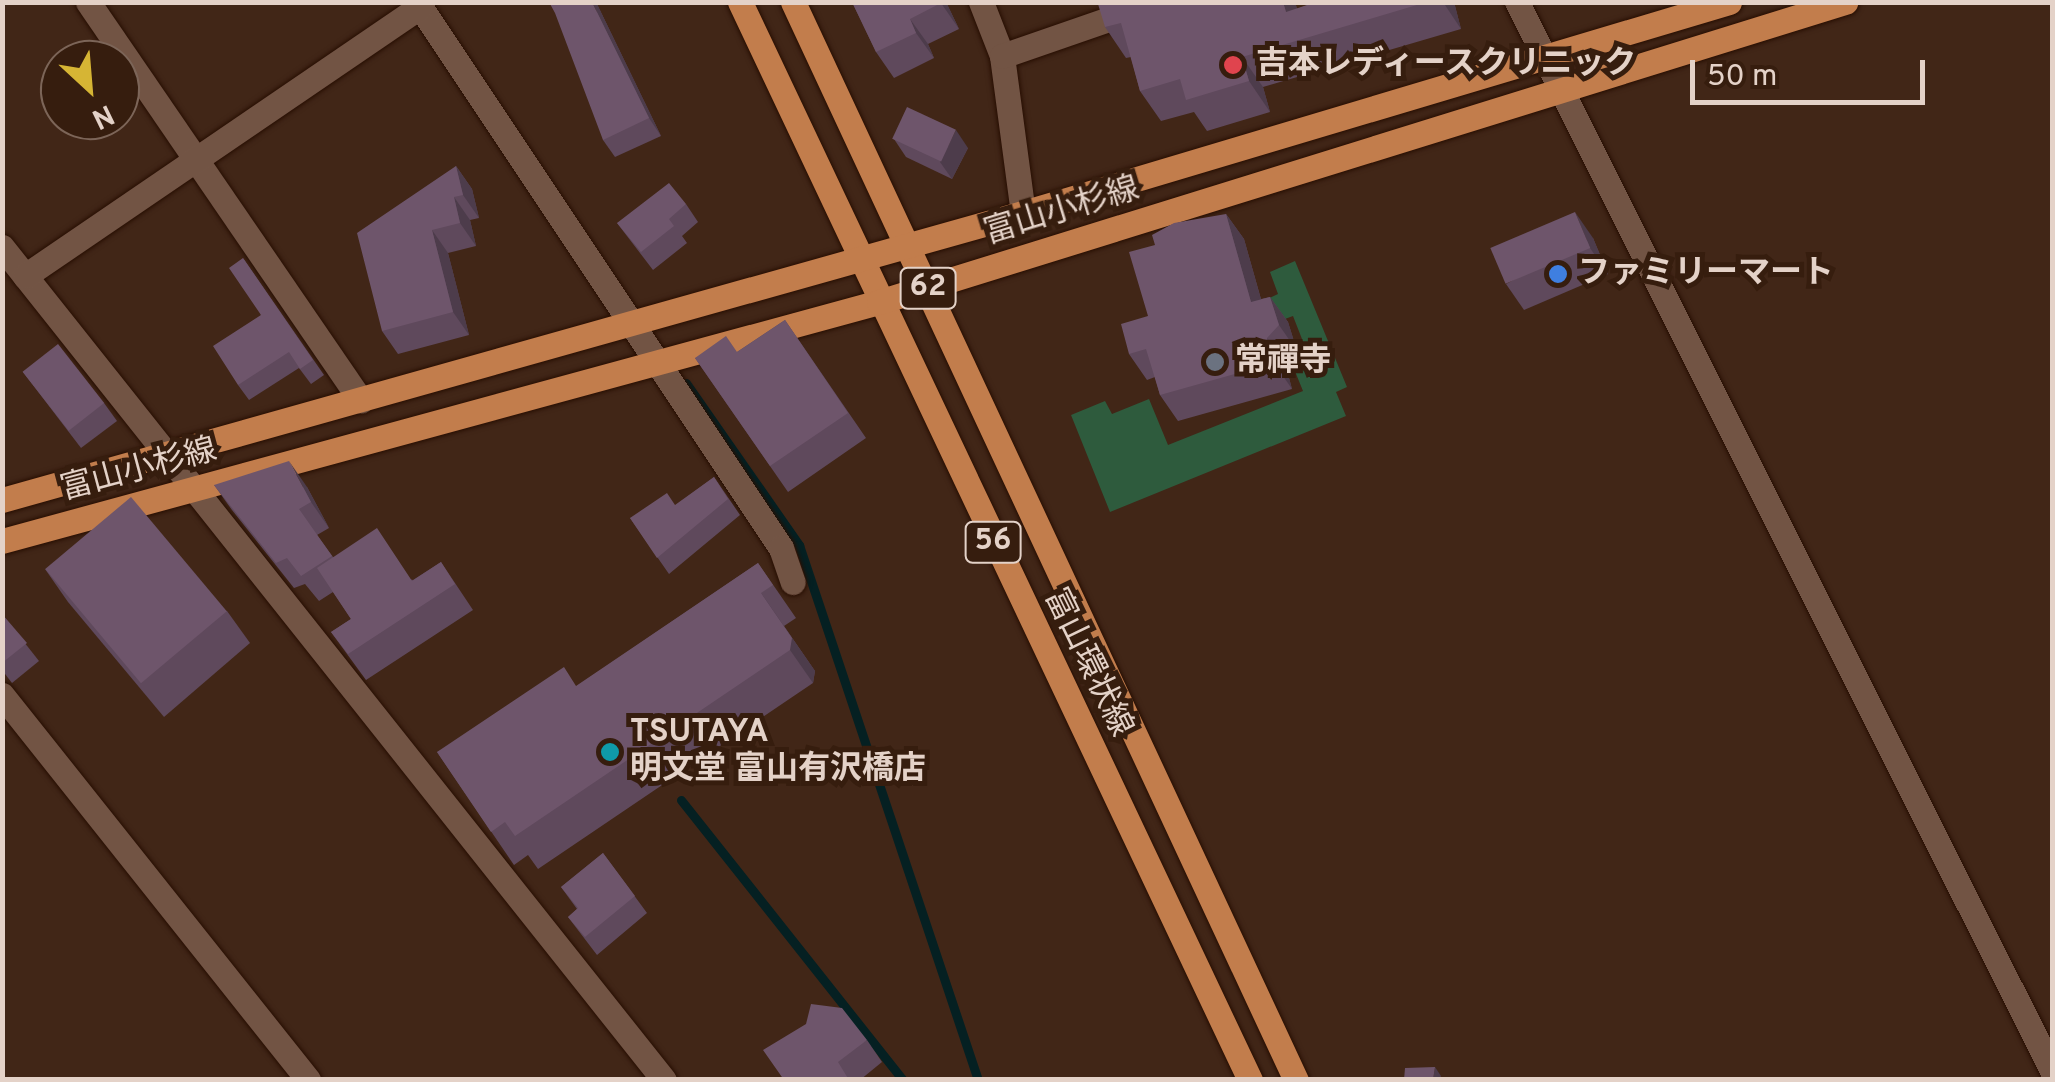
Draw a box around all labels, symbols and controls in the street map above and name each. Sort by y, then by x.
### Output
north arrow [40,40,140,140]
scale bar [1695,40,1930,102]
place label: 吉本レディースクリニック [1256,46,1640,84]
marker: 吉本レディースクリニック [1220,52,1246,78]
text: 50 m [1707,59,1777,96]
text: N [85,95,119,136]
street label: 富山小杉線 [980,170,1144,254]
place label: ファミリーマート [1578,255,1834,293]
road number: 62 [898,263,958,313]
marker: ファミリーマート [1547,263,1569,285]
place label: 常禪寺 [1235,343,1331,381]
marker: 常禪寺 [1204,351,1226,373]
street label: 富山小杉線 [57,432,221,510]
road number: 56 [963,517,1023,567]
street label: 富山環状線 [1035,583,1139,743]
place label: TSUTAYA 明文堂 富山有沢橋店 [630,715,926,790]
marker: TSUTAYA 明文堂 富山有沢橋店 [599,741,621,763]

